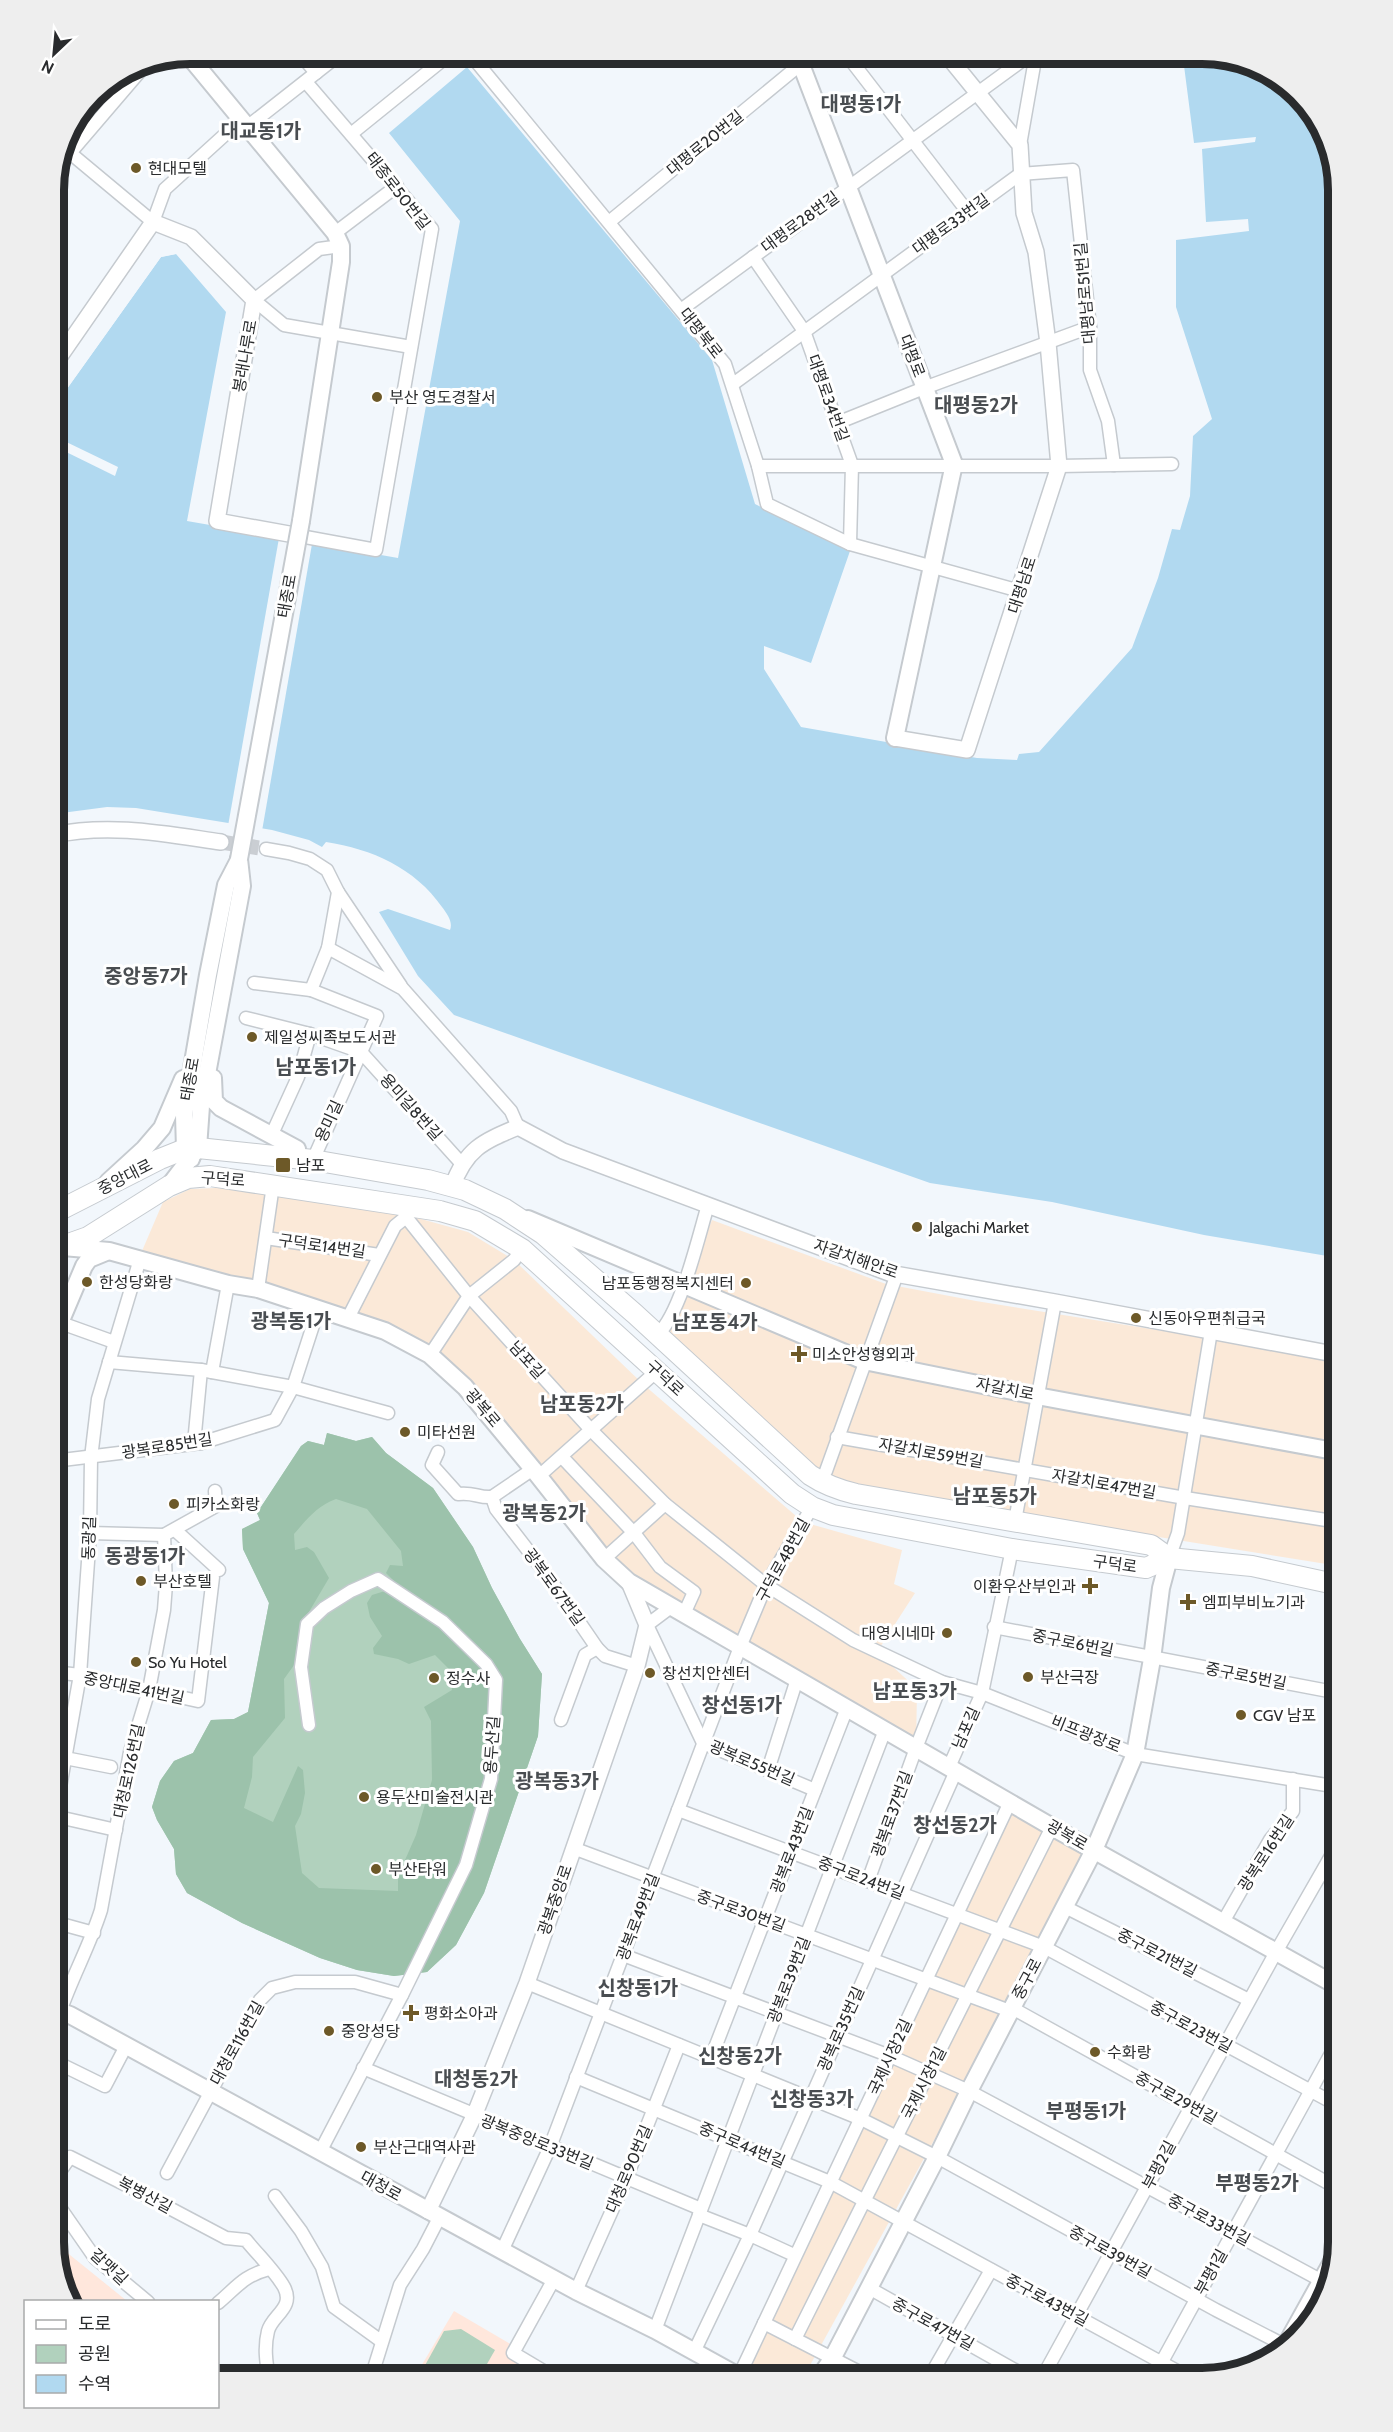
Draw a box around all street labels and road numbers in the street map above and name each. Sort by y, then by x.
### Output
street label: 대평로20번길 [663,106,747,180]
street label: 태종로50번길 [362,148,434,234]
street label: 대평로28번길 [757,187,843,257]
street label: 대평로33번길 [909,190,993,258]
street label: 대평남로51번길 [1071,241,1099,345]
street label: 대평북로 [675,304,727,362]
street label: 봉래나루로 [229,318,261,394]
street label: 대평로 [895,332,929,380]
street label: 대평로34번길 [803,352,853,444]
street label: 대평남로 [1004,554,1040,616]
street label: 태종로 [274,572,300,619]
street label: 태종로 [177,1055,203,1102]
street label: 용미길8번길 [376,1070,446,1144]
street label: 용미길 [311,1097,347,1145]
street label: 중앙대로 [94,1155,156,1199]
street label: 구덕로 [200,1168,246,1190]
street label: 구덕로14번길 [277,1230,367,1262]
street label: 자갈치해안로 [811,1236,901,1282]
street label: 남포길 [505,1337,549,1383]
street label: 구덕로 [642,1356,688,1400]
street label: 자갈치로 [974,1374,1036,1404]
street label: 광복로 [462,1385,505,1431]
street label: 광복로85번길 [120,1429,214,1463]
street label: 자갈치로59번길 [877,1434,985,1472]
street label: 자갈치로47번길 [1050,1465,1158,1503]
street label: 구덕로48번길 [752,1515,814,1605]
street label: 동광길 [79,1516,99,1560]
street label: 광복로67번길 [520,1545,588,1629]
street label: 구덕로 [1092,1552,1138,1577]
street label: 중구로6번길 [1031,1626,1115,1660]
street label: 중구로5번길 [1204,1659,1288,1693]
street label: 중앙대로41번길 [82,1668,186,1708]
street label: 남포길 [948,1704,984,1752]
street label: 비프광장로 [1048,1711,1124,1757]
street label: 용두산길 [480,1715,504,1775]
street label: 대청로126번길 [110,1722,148,1820]
street label: 광복로55번길 [706,1736,798,1790]
street label: 광복로37번길 [868,1768,916,1860]
street label: 광복로43번길 [767,1804,817,1896]
street label: 광복로16번길 [1234,1811,1298,1895]
street label: 광복로 [1043,1816,1091,1854]
street label: 중구로24번길 [815,1853,907,1903]
street label: 광복중앙로 [534,1862,576,1938]
street label: 광복로49번길 [613,1871,663,1963]
street label: 중구로30번길 [694,1886,788,1936]
street label: 중구로21번길 [1114,1925,1200,1981]
street label: 광복로39번길 [764,1934,814,2026]
street label: 중구로 [1008,1955,1046,2003]
street label: 광복로35번길 [814,1984,868,2074]
street label: 중구로23번길 [1147,1997,1235,2057]
street label: 대청로116번길 [206,1998,268,2088]
street label: 국제시장2길 [864,2016,916,2098]
street label: 국제시장1길 [898,2044,950,2122]
street label: 중구로29번길 [1132,2068,1220,2128]
street label: 광복중앙로33번길 [478,2111,596,2173]
street label: 중구로44번길 [696,2118,788,2172]
street label: 대청로90번길 [602,2122,656,2216]
street label: 부평2길 [1138,2137,1180,2193]
street label: 대청로 [357,2167,405,2205]
street label: 복병산길 [115,2173,175,2217]
street label: 중구로33번길 [1164,2190,1254,2250]
street label: 중구로39번길 [1065,2222,1155,2282]
street label: 갈맷길 [86,2245,132,2289]
street label: 부평1길 [1191,2246,1231,2298]
street label: 중구로43번길 [1002,2270,1092,2330]
street label: 중구로47번길 [889,2294,977,2354]

